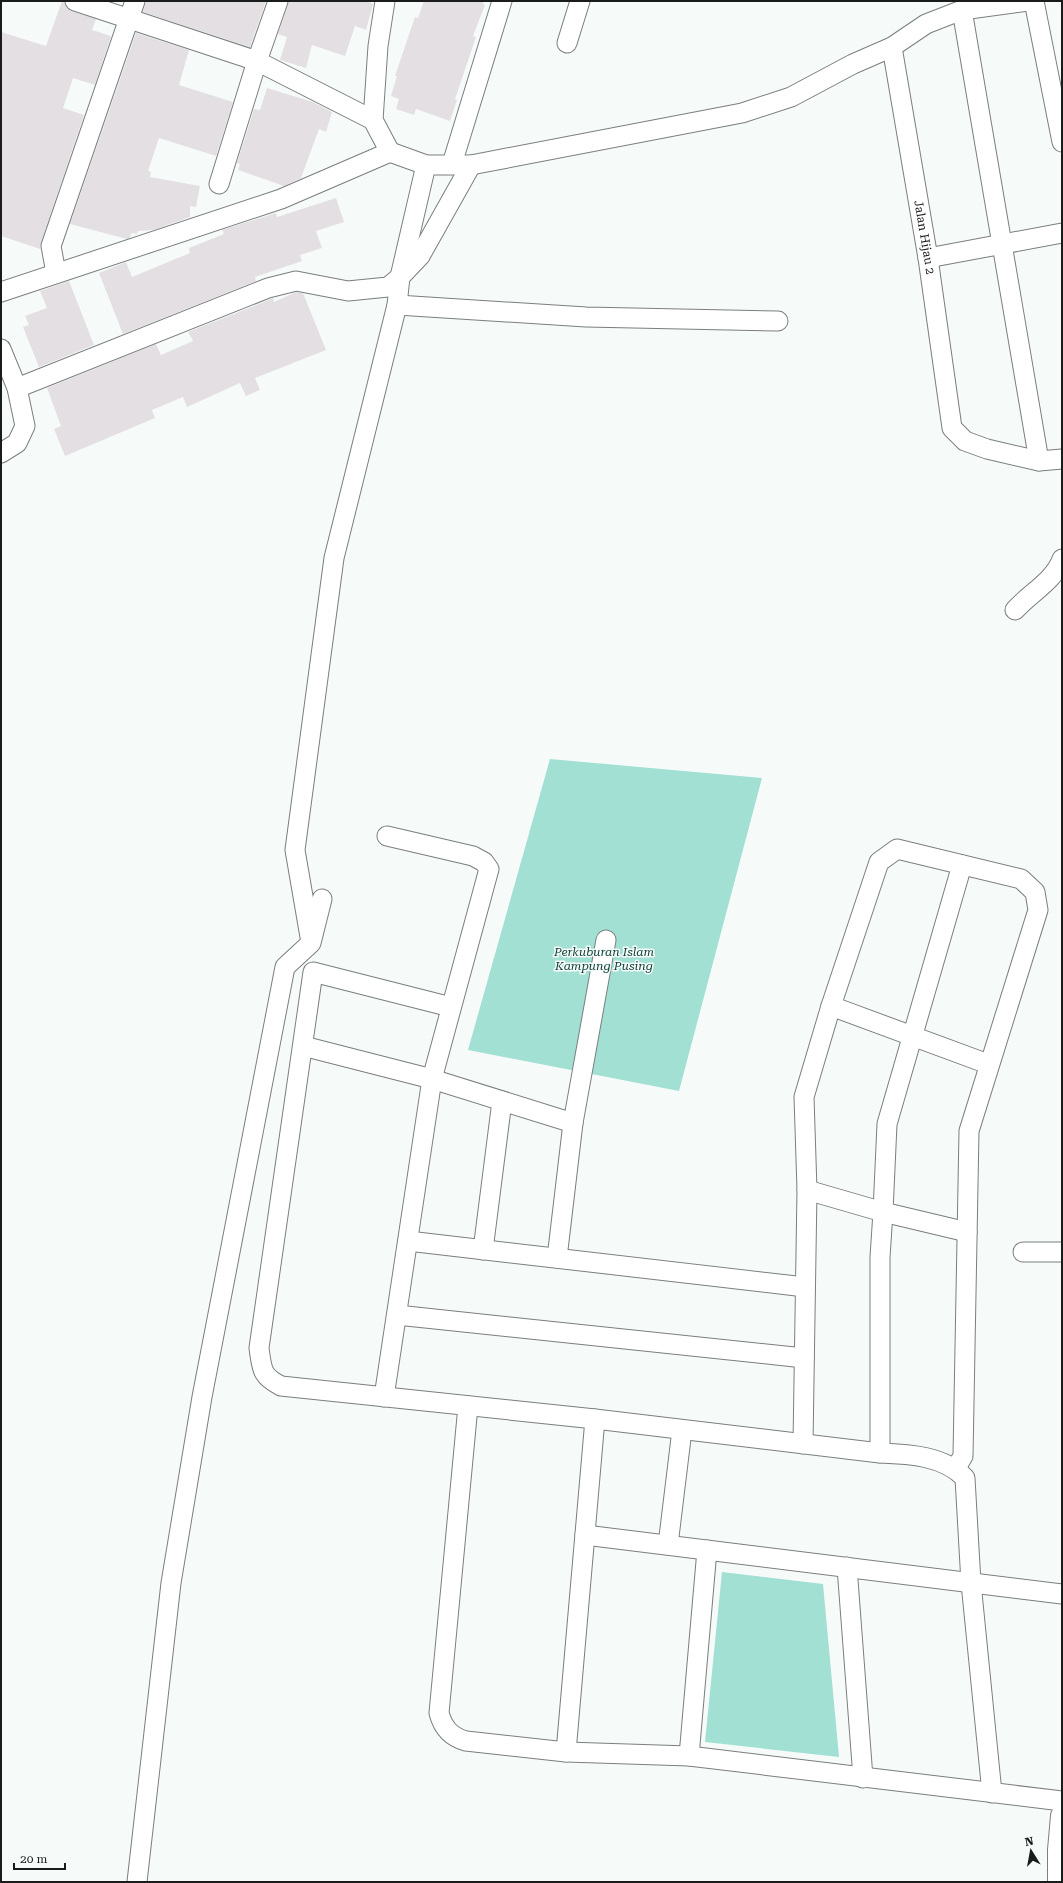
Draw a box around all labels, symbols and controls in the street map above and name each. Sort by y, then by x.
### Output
street label: Jalan Hijau 2 [911,199,937,276]
park label: Perkuburan Islam Kampung Pusing [553,945,655,973]
north arrow [1011,1831,1051,1871]
text: N [1024,1834,1035,1849]
scale bar [14,1845,65,1871]
text: 20 m [20,1852,47,1866]

